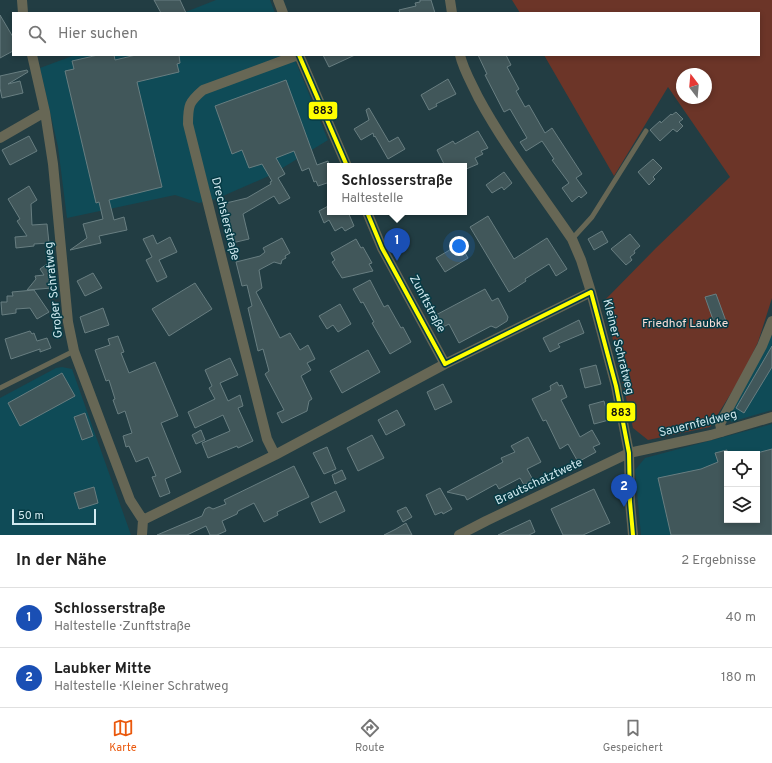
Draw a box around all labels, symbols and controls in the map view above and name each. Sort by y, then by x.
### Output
search box [12,12,760,56]
icon: search [26,23,48,45]
text: Hier suchen [58,25,138,44]
north arrow [676,68,712,104]
line badge: 883 [308,101,338,120]
text: 883 [313,104,333,118]
popup [327,163,467,215]
text: Schlosserstraße [341,172,453,191]
street label: Drechslerstraße [207,176,243,262]
text: Haltestelle [341,191,403,207]
pin: 1 [384,228,410,261]
your location [449,236,469,256]
street label: Großer Schratweg [41,241,67,339]
street label: Zunftstraße [405,272,449,336]
street label: Kleiner Schratweg [598,297,638,397]
park label: Friedhof Laubke [642,316,728,332]
line badge: 883 [606,402,636,422]
text: 883 [611,406,631,420]
street label: Sauernfeldweg [657,407,739,441]
map controls [724,451,760,523]
button: locate [724,451,760,487]
street label: Brautschatztwete [493,455,585,509]
pin: 2 [611,474,637,507]
button: layers [724,487,760,523]
scale bar [12,507,96,526]
text: 50 m [18,509,44,523]
text: In der Nähe [16,550,107,572]
text: 2 Ergebnisse [681,553,756,569]
text: Schlosserstraße [54,600,166,619]
text: 1 [26,610,32,626]
text: 40 m [726,610,756,626]
text: Haltestelle · Zunftstraße [54,619,191,635]
text: Laubker Mitte [54,660,151,679]
text: 2 [25,670,33,686]
text: 180 m [721,670,756,686]
text: Haltestelle · Kleiner Schratweg [54,679,229,695]
tab: Karte [109,717,137,755]
tab: Route [355,717,384,755]
tab: Gespeichert [603,717,663,755]

